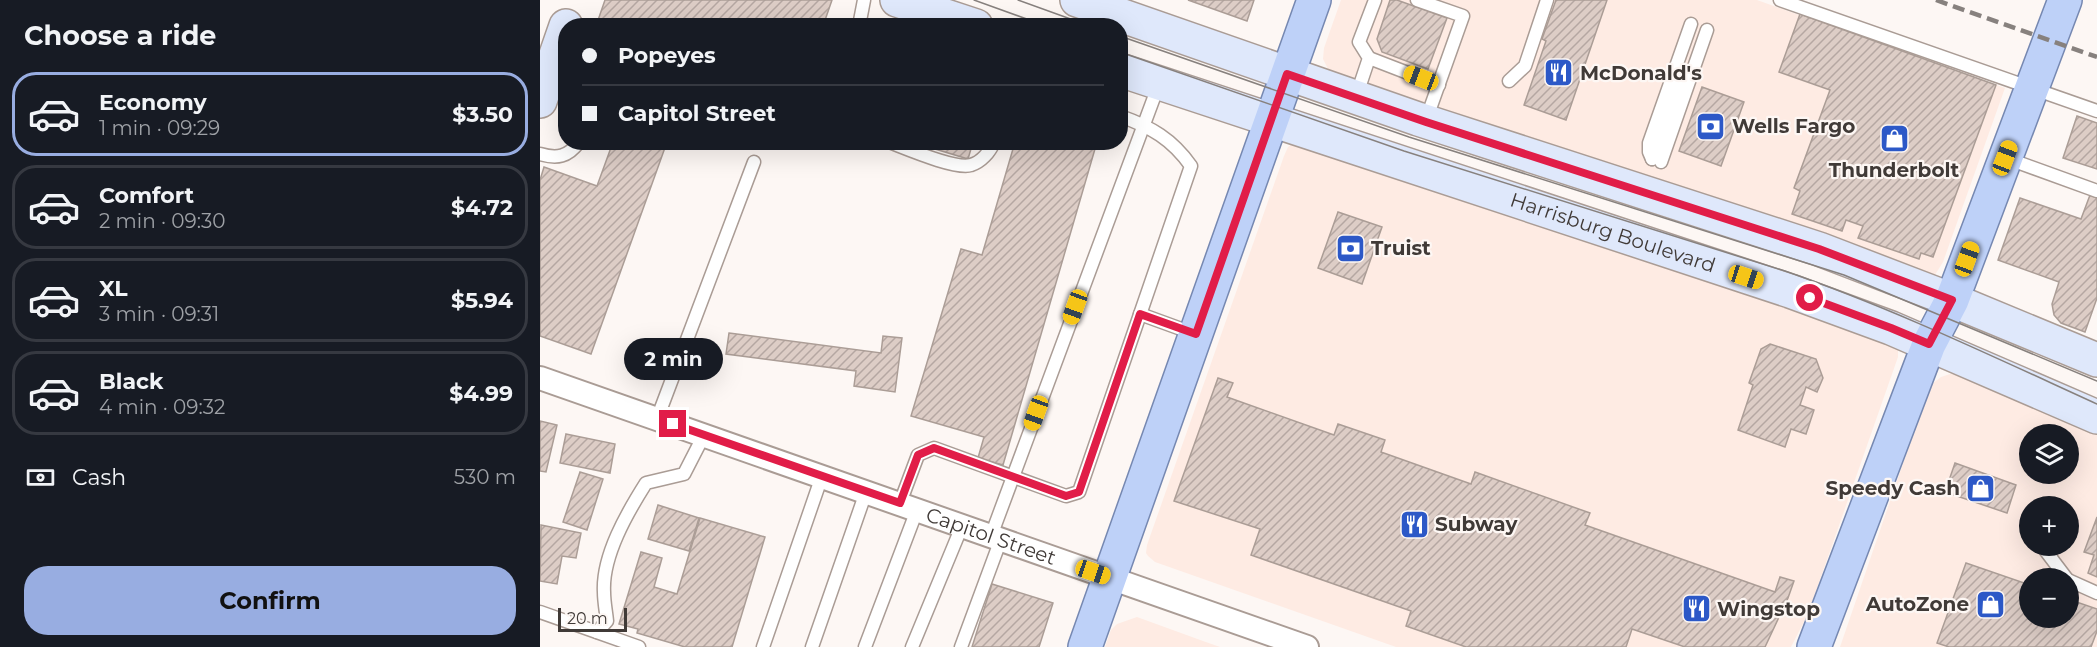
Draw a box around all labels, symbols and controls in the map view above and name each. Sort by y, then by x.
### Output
text: Choose a ride [24,19,216,52]
text: Popeyes [618,42,716,69]
restaurant icon: McDonald's [1543,57,1575,89]
place label: McDonald's [1580,61,1702,85]
car [1401,63,1441,93]
icon: car [27,87,81,141]
text: Economy [99,89,207,116]
text: Capitol Street [618,100,776,127]
text: $3.50 [452,101,513,128]
bank icon: Wells Fargo [1695,110,1727,142]
place label: Wells Fargo [1732,114,1855,138]
text: 1 min · 09:29 [99,116,220,140]
shop icon: Thunderbolt [1878,123,1910,155]
car [1990,138,2020,178]
place label: Thunderbolt [1829,158,1960,182]
icon: car [27,180,81,234]
text: Comfort [99,182,194,209]
street label: Harrisburg Boulevard [1507,188,1719,278]
text: $4.72 [451,194,513,221]
text: 2 min · 09:30 [99,209,225,233]
bank icon: Truist [1334,232,1366,264]
place label: Truist [1371,236,1431,260]
car [1952,239,1982,279]
car [1726,263,1766,291]
icon: car [27,273,81,327]
text: XL [99,275,128,302]
route start [1796,284,1823,311]
text: $5.94 [451,287,513,314]
car [1060,287,1090,327]
text: 3 min · 09:31 [99,302,219,326]
callout: 2 min [624,337,722,379]
text: 2 min [644,347,703,371]
icon: car [27,366,81,420]
text: Black [99,368,163,395]
text: $4.99 [449,380,513,407]
car [1021,393,1051,433]
text: 4 min · 09:32 [99,395,225,419]
route end [659,410,686,437]
map controls [2019,424,2079,628]
button: layers [2019,424,2079,484]
icon: cash [24,461,57,494]
text: Cash [72,464,126,491]
text: 530 m [454,465,516,489]
shop icon: Speedy Cash [1965,472,1997,504]
place label: Speedy Cash [1826,476,1960,500]
button: + [2019,496,2079,556]
street label: Capitol Street [923,502,1059,570]
restaurant icon: Subway [1398,508,1430,540]
place label: Subway [1435,512,1518,536]
car [1073,558,1113,586]
button: Confirm [24,566,516,635]
button: − [2019,568,2079,628]
shop icon: AutoZone [1974,588,2006,620]
place label: AutoZone [1865,592,1969,616]
restaurant icon: Wingstop [1680,593,1712,625]
place label: Wingstop [1717,597,1820,621]
scale bar [558,605,627,632]
text: 20 m [567,609,608,628]

